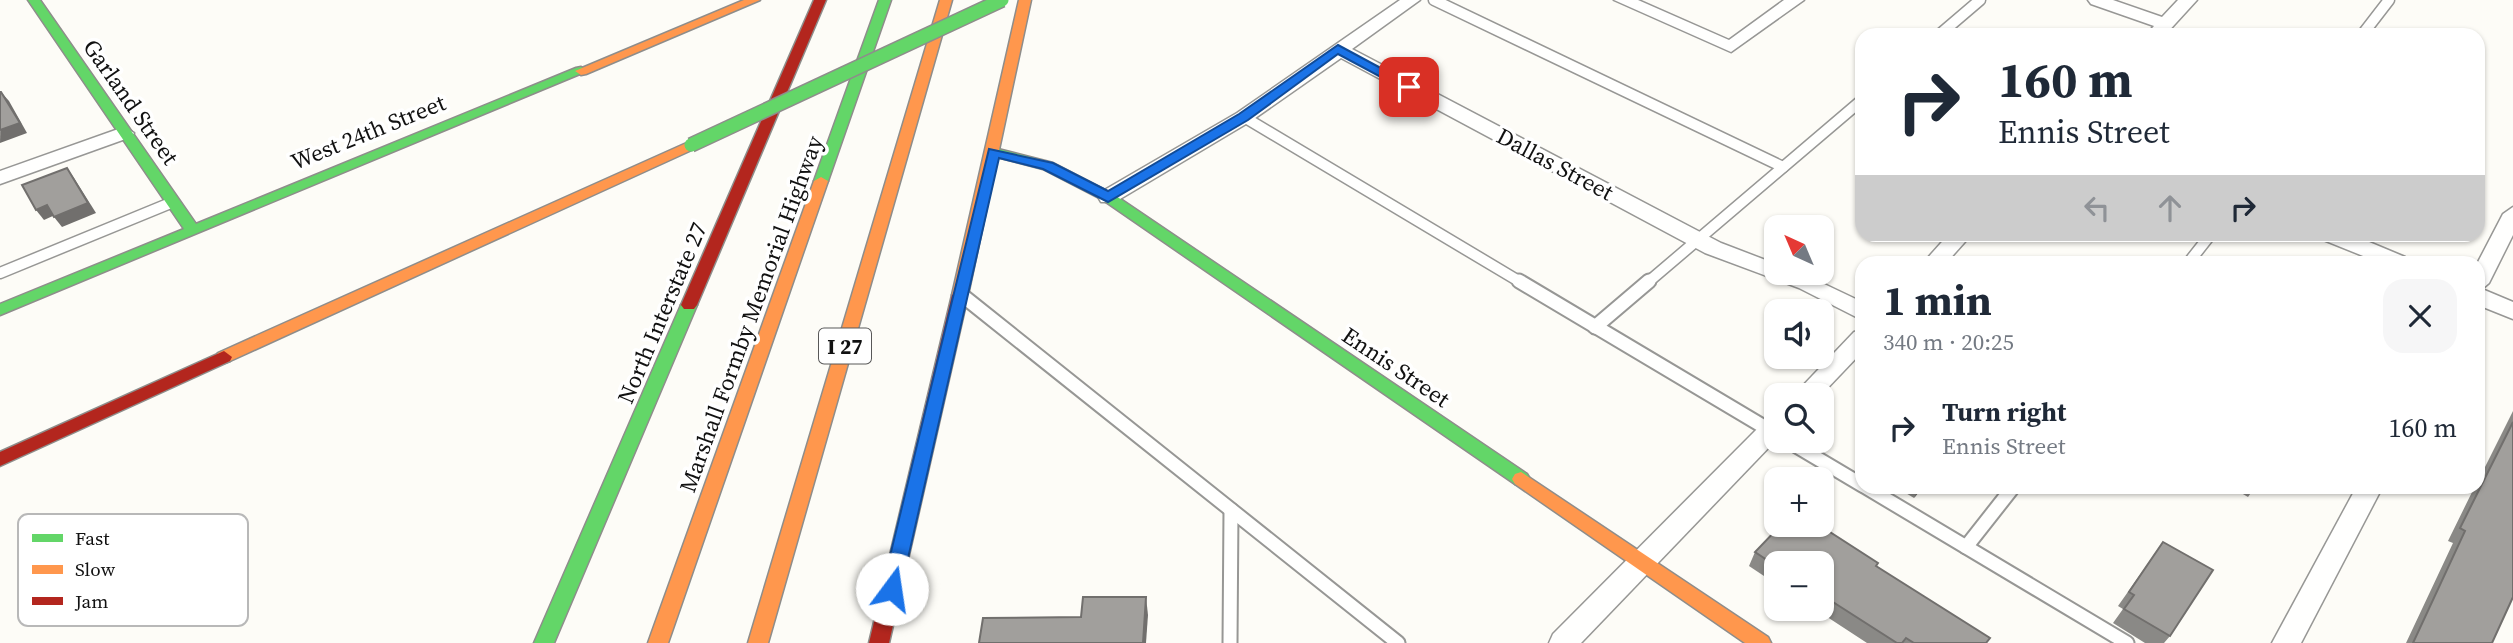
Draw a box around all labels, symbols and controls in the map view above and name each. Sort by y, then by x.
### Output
street label: Garland Street [76,33,186,172]
text: 160 m [1998,46,2133,113]
icon: right [1883,56,1974,147]
pin [1379,57,1439,117]
icon: arrive [1390,68,1428,106]
street label: West 24th Street [286,86,451,178]
text: Ennis Street [1998,110,2170,154]
street label: Dallas Street [1491,120,1619,208]
street label: Marshall Formby Memorial Highway [671,131,831,497]
icon: left [2078,189,2116,227]
icon: ahead [2151,189,2189,227]
icon: right [2224,189,2262,227]
north arrow [1764,215,1834,285]
map controls [1764,215,1834,621]
street label: North Interstate 27 [609,218,715,408]
text: 1 min [1883,271,1992,329]
button: close [2383,279,2457,353]
button: sound [1764,299,1834,369]
street label: Ennis Street [1336,319,1457,415]
text: 340 m · 20:25 [1883,326,2014,358]
road number: I 27 [819,328,871,364]
button: search [1764,383,1834,453]
text: Turn right [1942,394,2066,430]
icon: right [1883,409,1921,447]
text: 160 m [2389,410,2457,446]
text: Ennis Street [1942,430,2065,462]
button: + [1764,467,1834,537]
legend [18,514,248,626]
text: Fast [75,525,110,551]
button: − [1764,551,1834,621]
position arrow [855,552,929,626]
text: Slow [75,556,116,582]
text: Jam [74,588,108,614]

